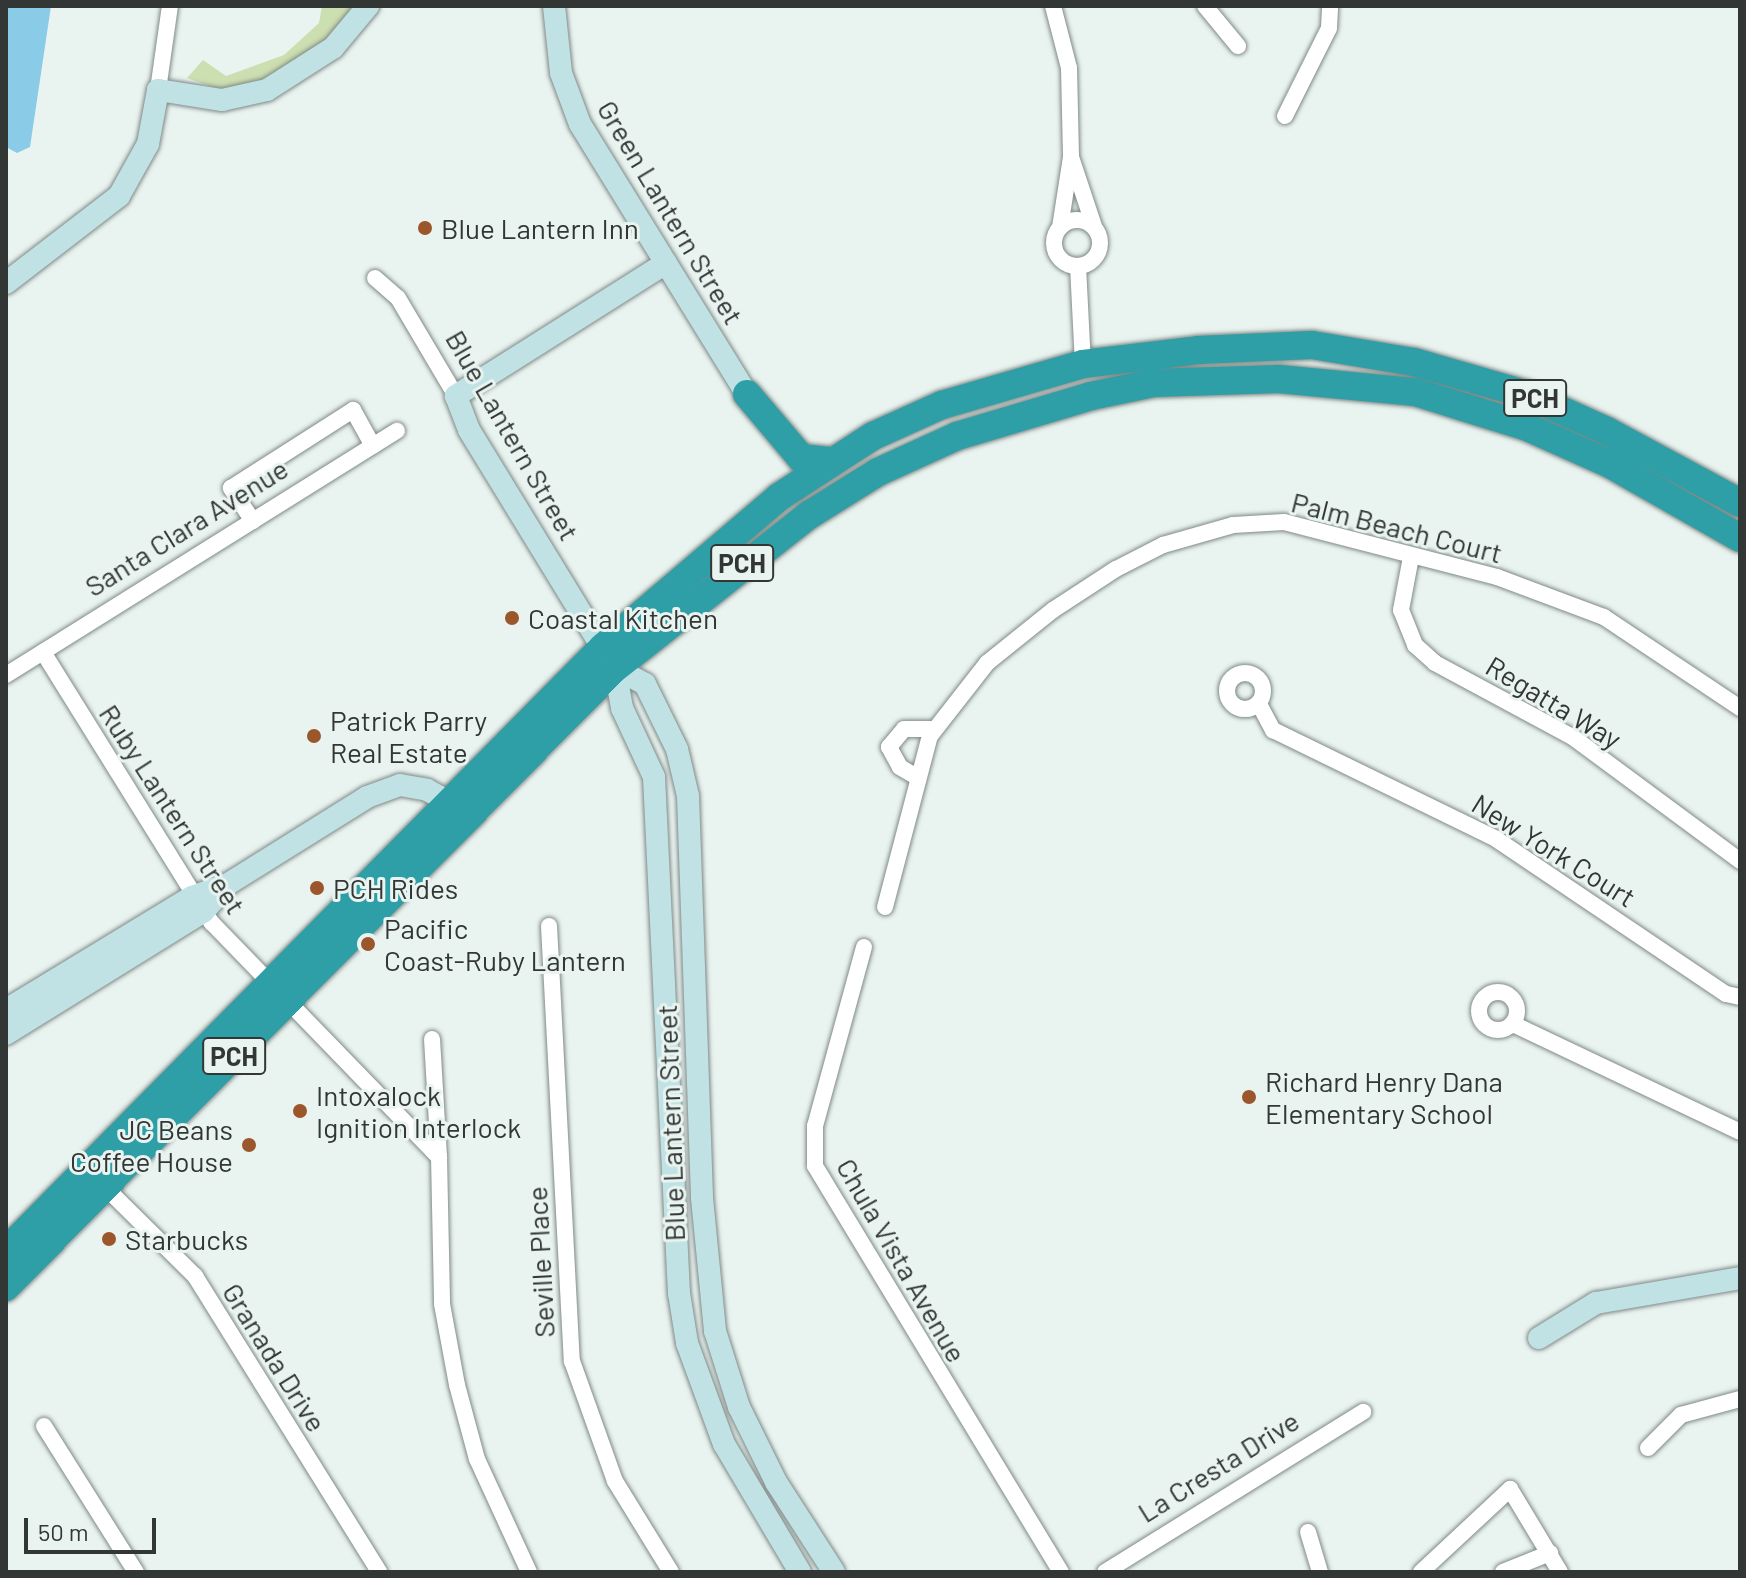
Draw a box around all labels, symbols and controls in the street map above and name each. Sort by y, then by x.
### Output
street label: Green Lantern Street [591,94,751,330]
place label: Blue Lantern Inn [441,211,639,245]
marker: Blue Lantern Inn [416,219,434,237]
street label: Blue Lantern Street [439,324,587,546]
road number: PCH [1503,376,1567,420]
street label: Santa Clara Avenue [78,451,294,603]
street label: Palm Beach Court [1288,485,1506,569]
road number: PCH [710,541,774,585]
place label: Coastal Kitchen [528,601,718,635]
marker: Coastal Kitchen [503,609,521,627]
street label: Regatta Way [1480,649,1628,755]
street label: Ruby Lantern Street [93,698,253,920]
place label: Patrick Parry Real Estate [330,703,487,769]
marker: Patrick Parry Real Estate [305,727,323,745]
street label: New York Court [1466,786,1642,914]
place label: PCH Rides [333,871,458,905]
marker: PCH Rides [308,879,326,897]
place label: Pacific Coast-Ruby Lantern [384,911,626,977]
marker: Pacific Coast-Ruby Lantern [359,935,377,953]
street label: Blue Lantern Street [649,1004,691,1242]
road number: PCH [202,1034,266,1078]
place label: Richard Henry Dana Elementary School [1265,1064,1503,1130]
place label: Intoxalock Ignition Interlock [316,1078,521,1144]
marker: Richard Henry Dana Elementary School [1240,1088,1258,1106]
marker: Intoxalock Ignition Interlock [291,1102,309,1120]
place label: JC Beans Coffee House [70,1112,233,1178]
marker: JC Beans Coffee House [240,1136,258,1154]
street label: Chula Vista Avenue [830,1152,974,1368]
street label: Seville Place [519,1185,561,1339]
place label: Starbucks [125,1222,248,1256]
marker: Starbucks [100,1230,118,1248]
street label: Granada Drive [216,1277,334,1437]
street label: La Cresta Drive [1131,1403,1305,1529]
scale bar [28,1502,160,1552]
text: 50 m [38,1517,89,1546]

